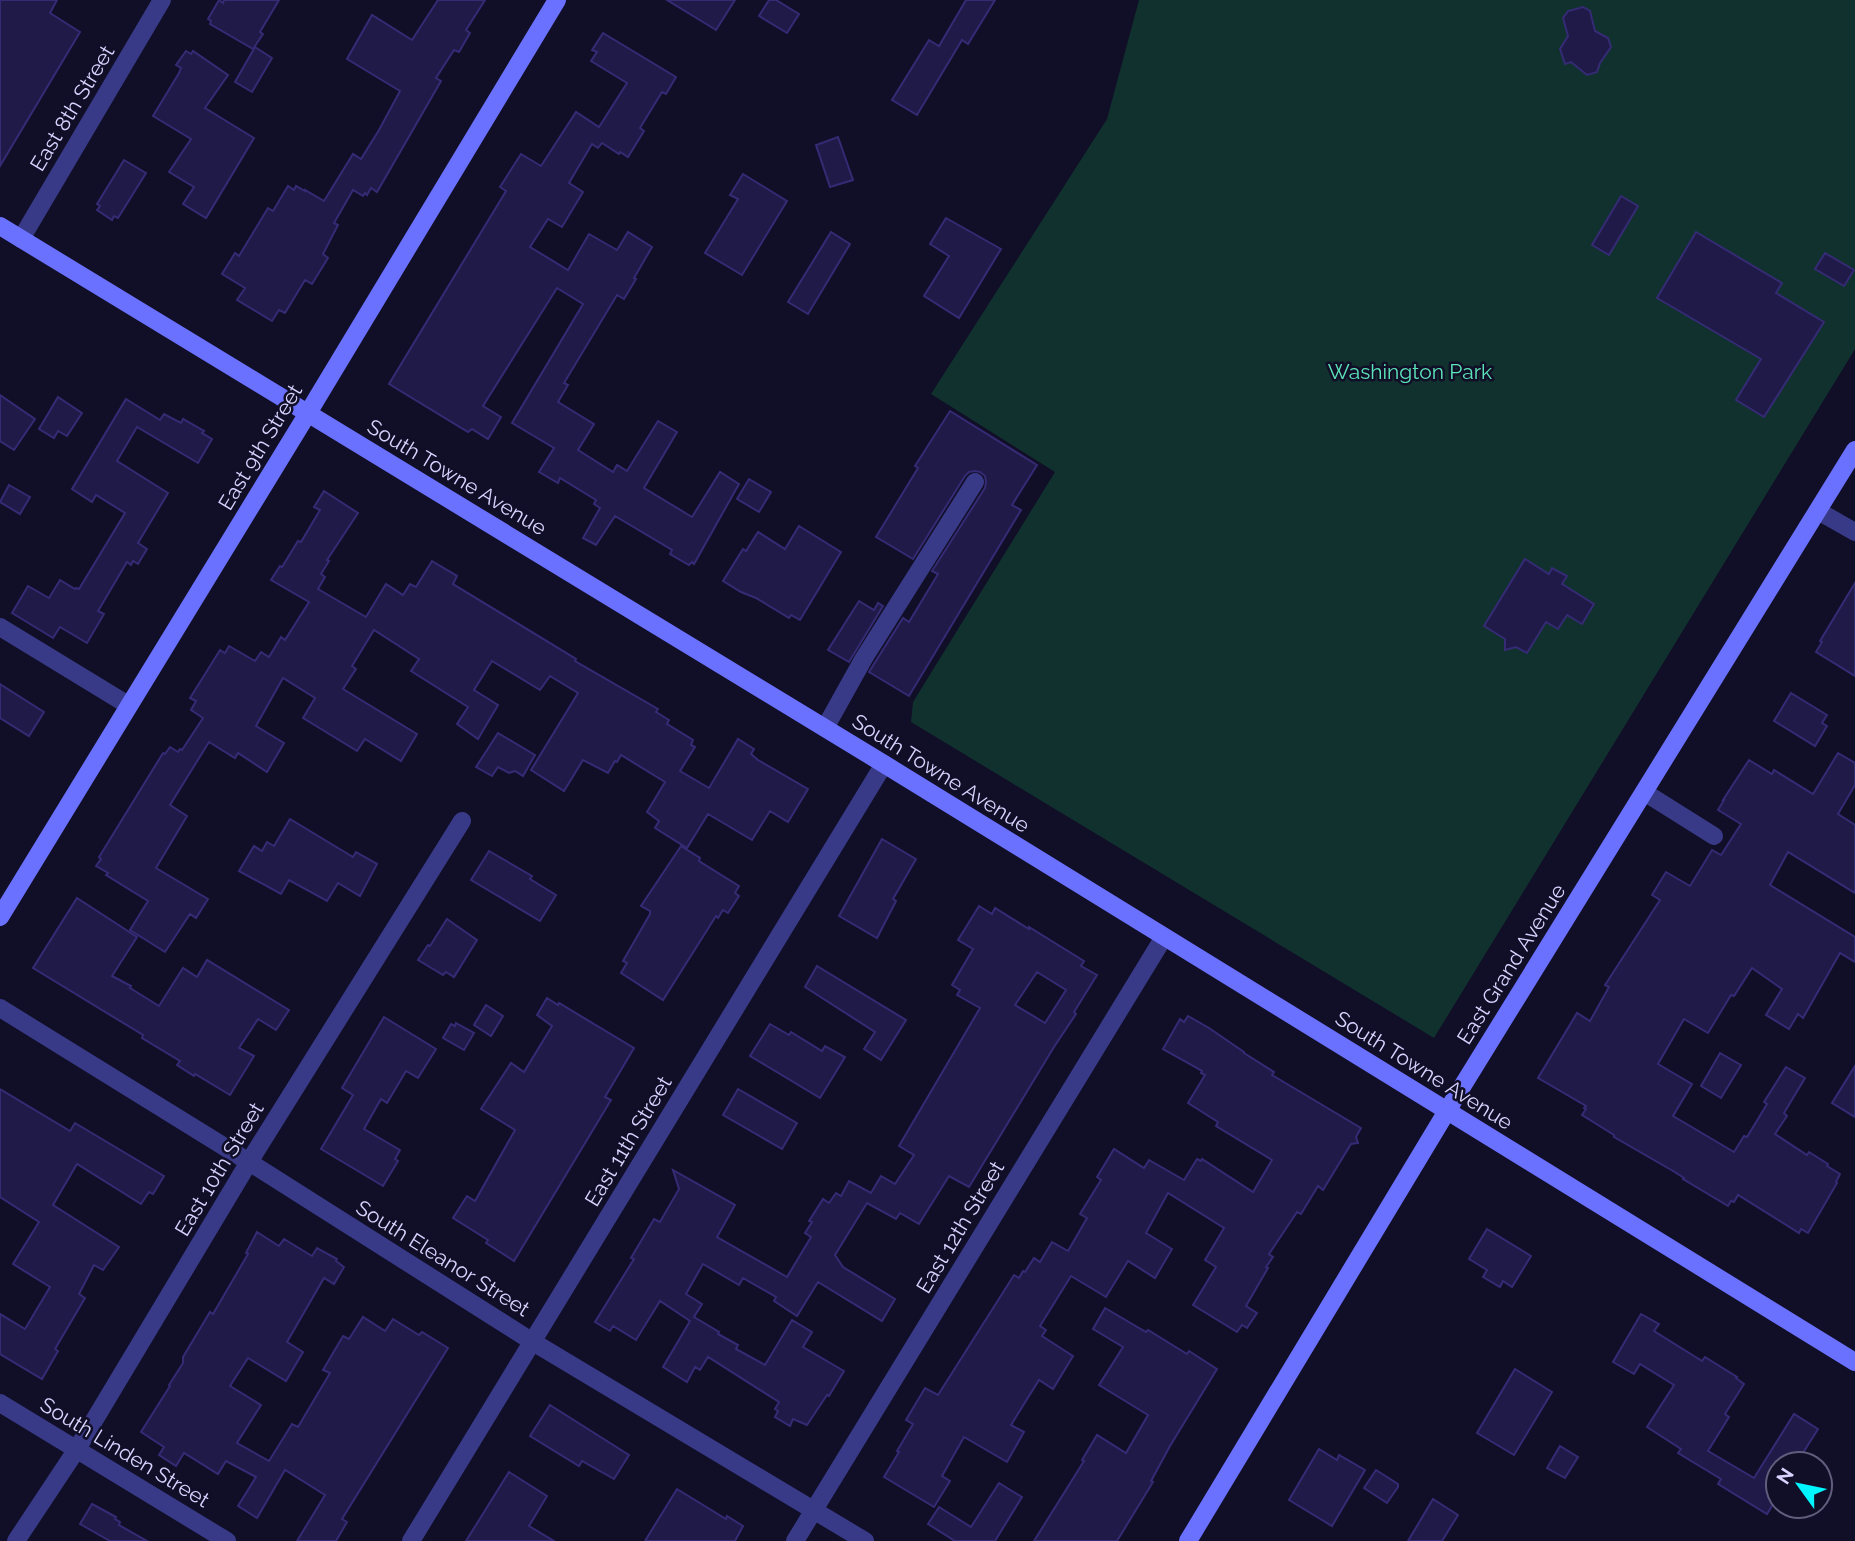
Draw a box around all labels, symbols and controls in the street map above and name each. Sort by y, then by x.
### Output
street label: East 8th Street [25,41,119,175]
park label: Washington Park [1328,359,1492,384]
street label: East 9th Street [213,380,307,514]
street label: South Towne Avenue [363,414,551,540]
street label: South Towne Avenue [848,708,1034,838]
street label: East Grand Avenue [1452,879,1570,1049]
street label: South Towne Avenue [1331,1005,1517,1135]
street label: East 11th Street [579,1071,677,1211]
street label: East 10th Street [169,1098,269,1240]
street label: East 12th Street [911,1156,1009,1298]
street label: South Eleanor Street [352,1194,534,1322]
street label: South Linden Street [36,1392,214,1512]
north arrow [1764,1450,1834,1520]
text: N [1772,1464,1798,1488]

